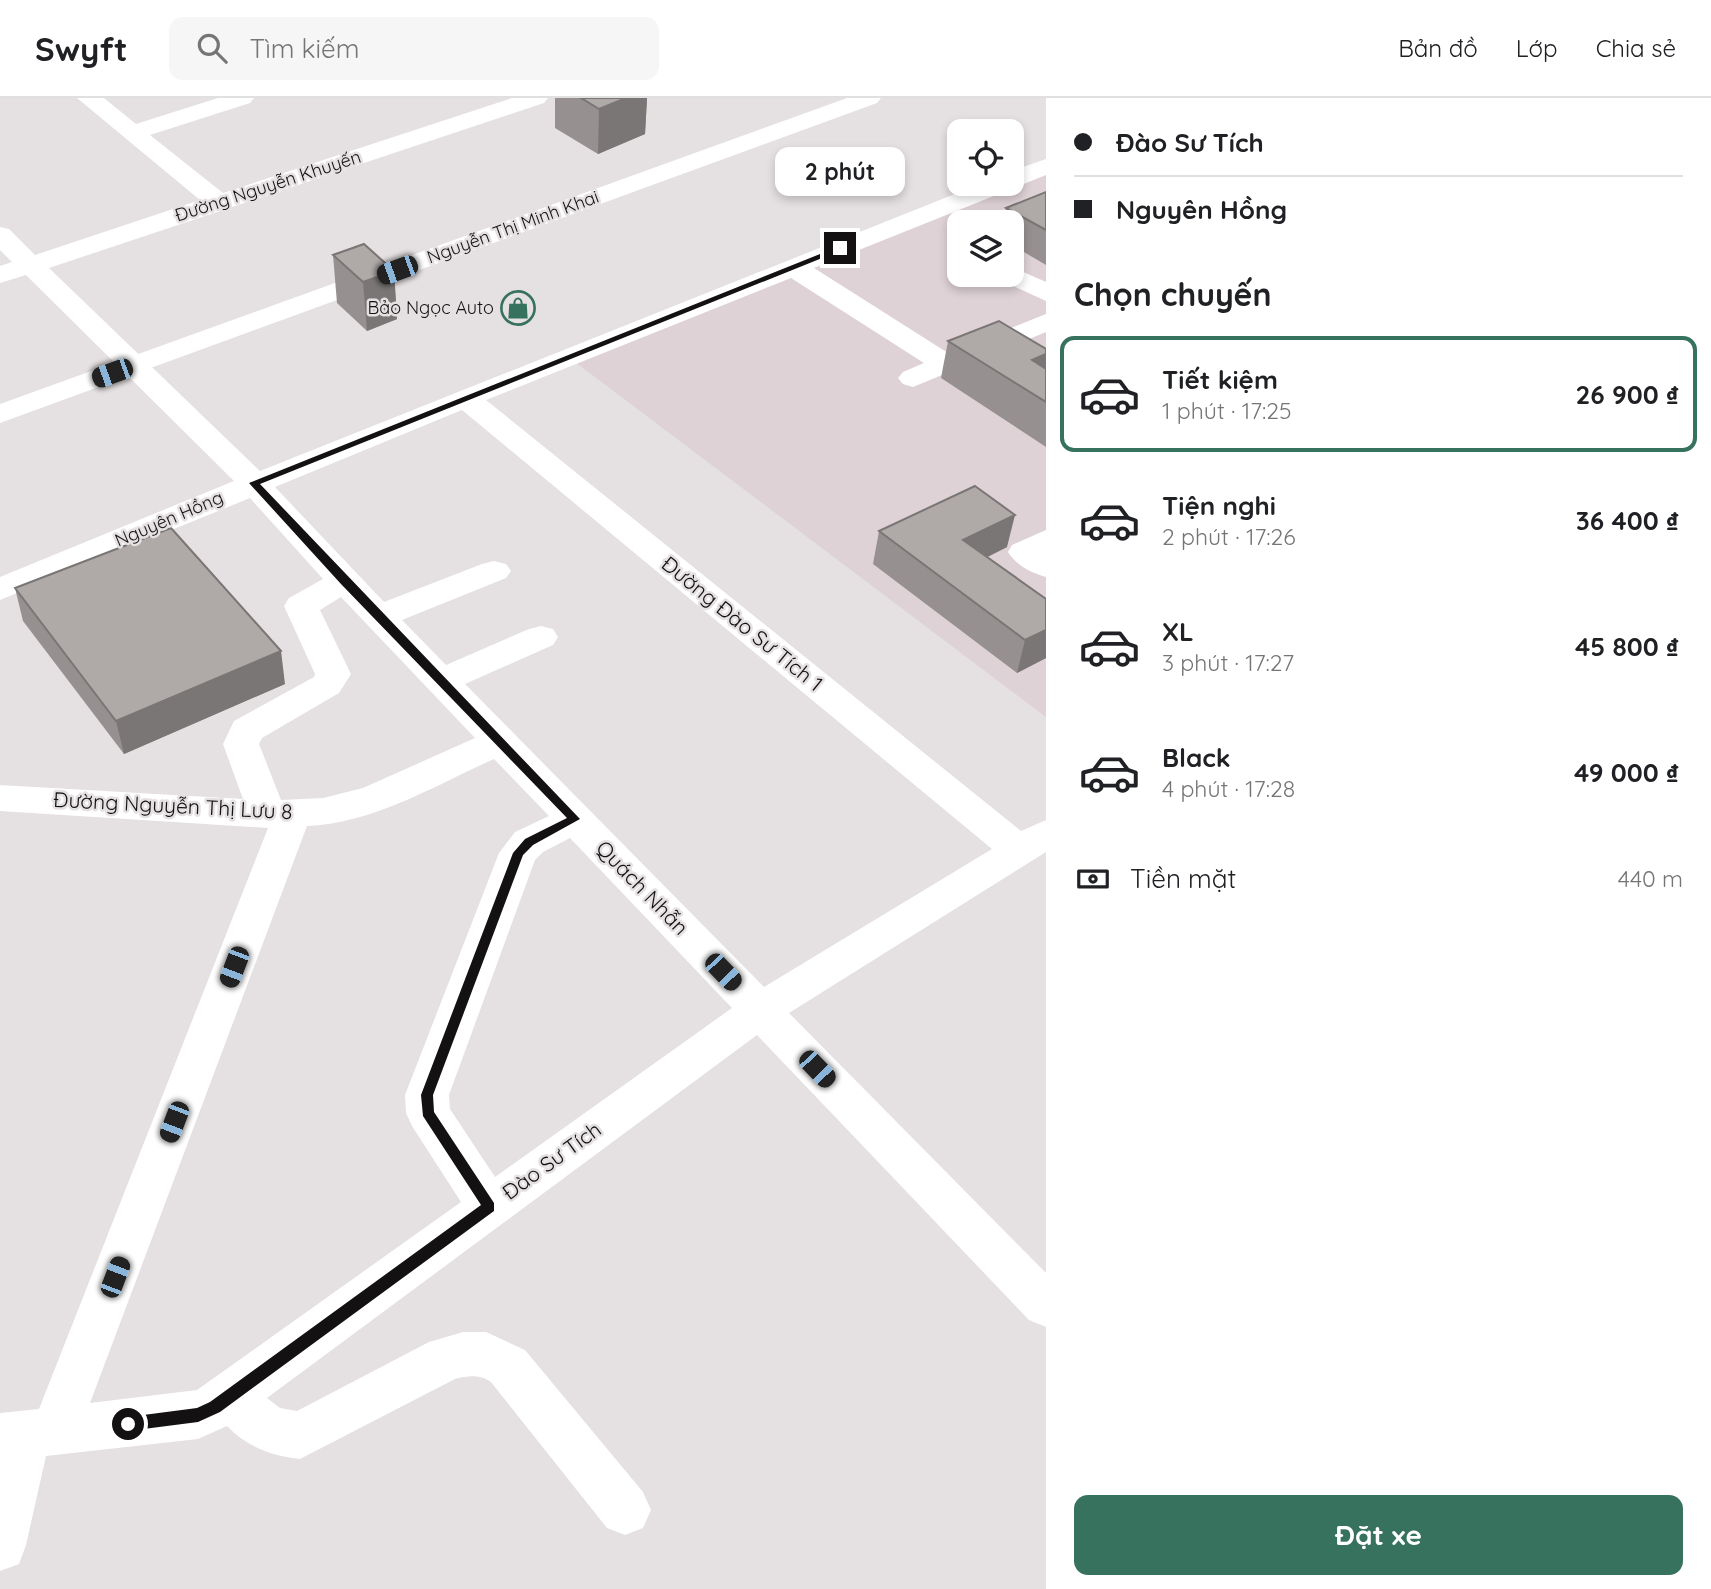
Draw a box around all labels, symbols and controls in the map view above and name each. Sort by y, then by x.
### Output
search box [169,17,659,80]
text: Swyft [35,28,127,69]
icon: search [193,29,231,67]
text: Tìm kiếm [249,32,359,65]
text: Bản đồ [1398,33,1478,63]
text: Lớp [1516,33,1558,63]
text: Chia sẻ [1596,33,1676,63]
map controls [947,119,1024,287]
button: locate [947,119,1024,196]
text: Đào Sư Tích [1116,126,1264,159]
street label: Đường Nguyễn Khuyến [172,145,364,226]
callout: 2 phút [775,146,905,195]
text: 2 phút [805,157,875,186]
street label: Nguyễn Thị Minh Khai [424,185,602,268]
text: Nguyên Hồng [1116,193,1287,226]
button: layers [947,210,1024,287]
route end [824,232,856,264]
car [374,253,421,287]
text: Chọn chuyến [1074,274,1272,314]
shop icon: Bảo Ngọc Auto [499,289,537,327]
place label: Bảo Ngọc Auto [368,296,494,319]
car [89,356,136,390]
icon: car [1078,363,1141,426]
text: Tiết kiệm [1162,363,1278,396]
text: 26 900 ₫ [1575,378,1679,411]
text: 1 phút · 17:25 [1162,396,1292,425]
street label: Nguyên Hồng [111,485,226,552]
icon: car [1078,489,1141,552]
text: Tiện nghi [1162,489,1276,522]
text: 36 400 ₫ [1576,504,1679,537]
text: 2 phút · 17:26 [1162,522,1296,551]
street label: Đường Đào Sư Tích 1 [657,550,828,696]
icon: car [1078,615,1141,678]
text: XL [1162,615,1194,648]
text: 45 800 ₫ [1575,630,1679,663]
text: 3 phút · 17:27 [1162,648,1294,677]
icon: car [1078,741,1141,804]
text: Black [1162,741,1231,774]
text: 49 000 ₫ [1574,756,1679,789]
text: 4 phút · 17:28 [1162,774,1295,803]
street label: Đường Nguyễn Thị Lưu 8 [53,786,293,824]
street label: Quách Nhẫn [591,835,694,940]
icon: cash [1074,860,1112,898]
text: Tiền mặt [1130,862,1236,895]
text: 440 m [1618,864,1683,893]
car [217,944,252,990]
car [701,950,746,994]
car [795,1047,840,1091]
car [157,1099,192,1145]
street label: Đào Sư Tích [497,1116,606,1205]
car [98,1254,133,1300]
route start [112,1408,144,1440]
button: Đặt xe [1074,1495,1683,1575]

